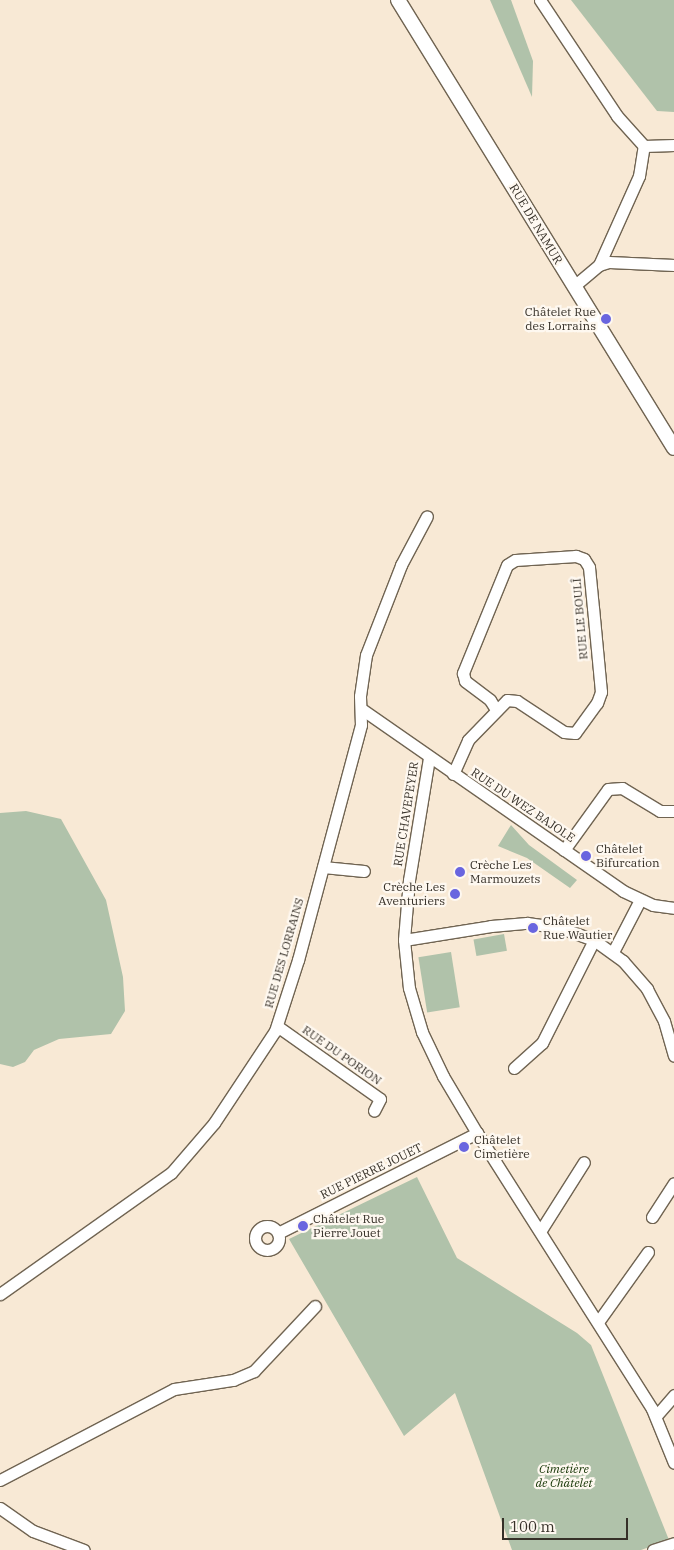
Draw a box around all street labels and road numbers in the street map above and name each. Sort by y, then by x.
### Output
street label: RUE DE NAMUR [506,181,566,267]
street label: RUE LE BOULÎ [569,578,591,660]
street label: RUE CHAVEPEYER [391,760,421,868]
street label: RUE DU WEZ BAJOLE [468,765,578,845]
street label: RUE DES LORRAINS [261,896,307,1010]
street label: RUE DU PORION [300,1022,384,1088]
street label: RUE PIERRE JOUET [318,1140,424,1202]

